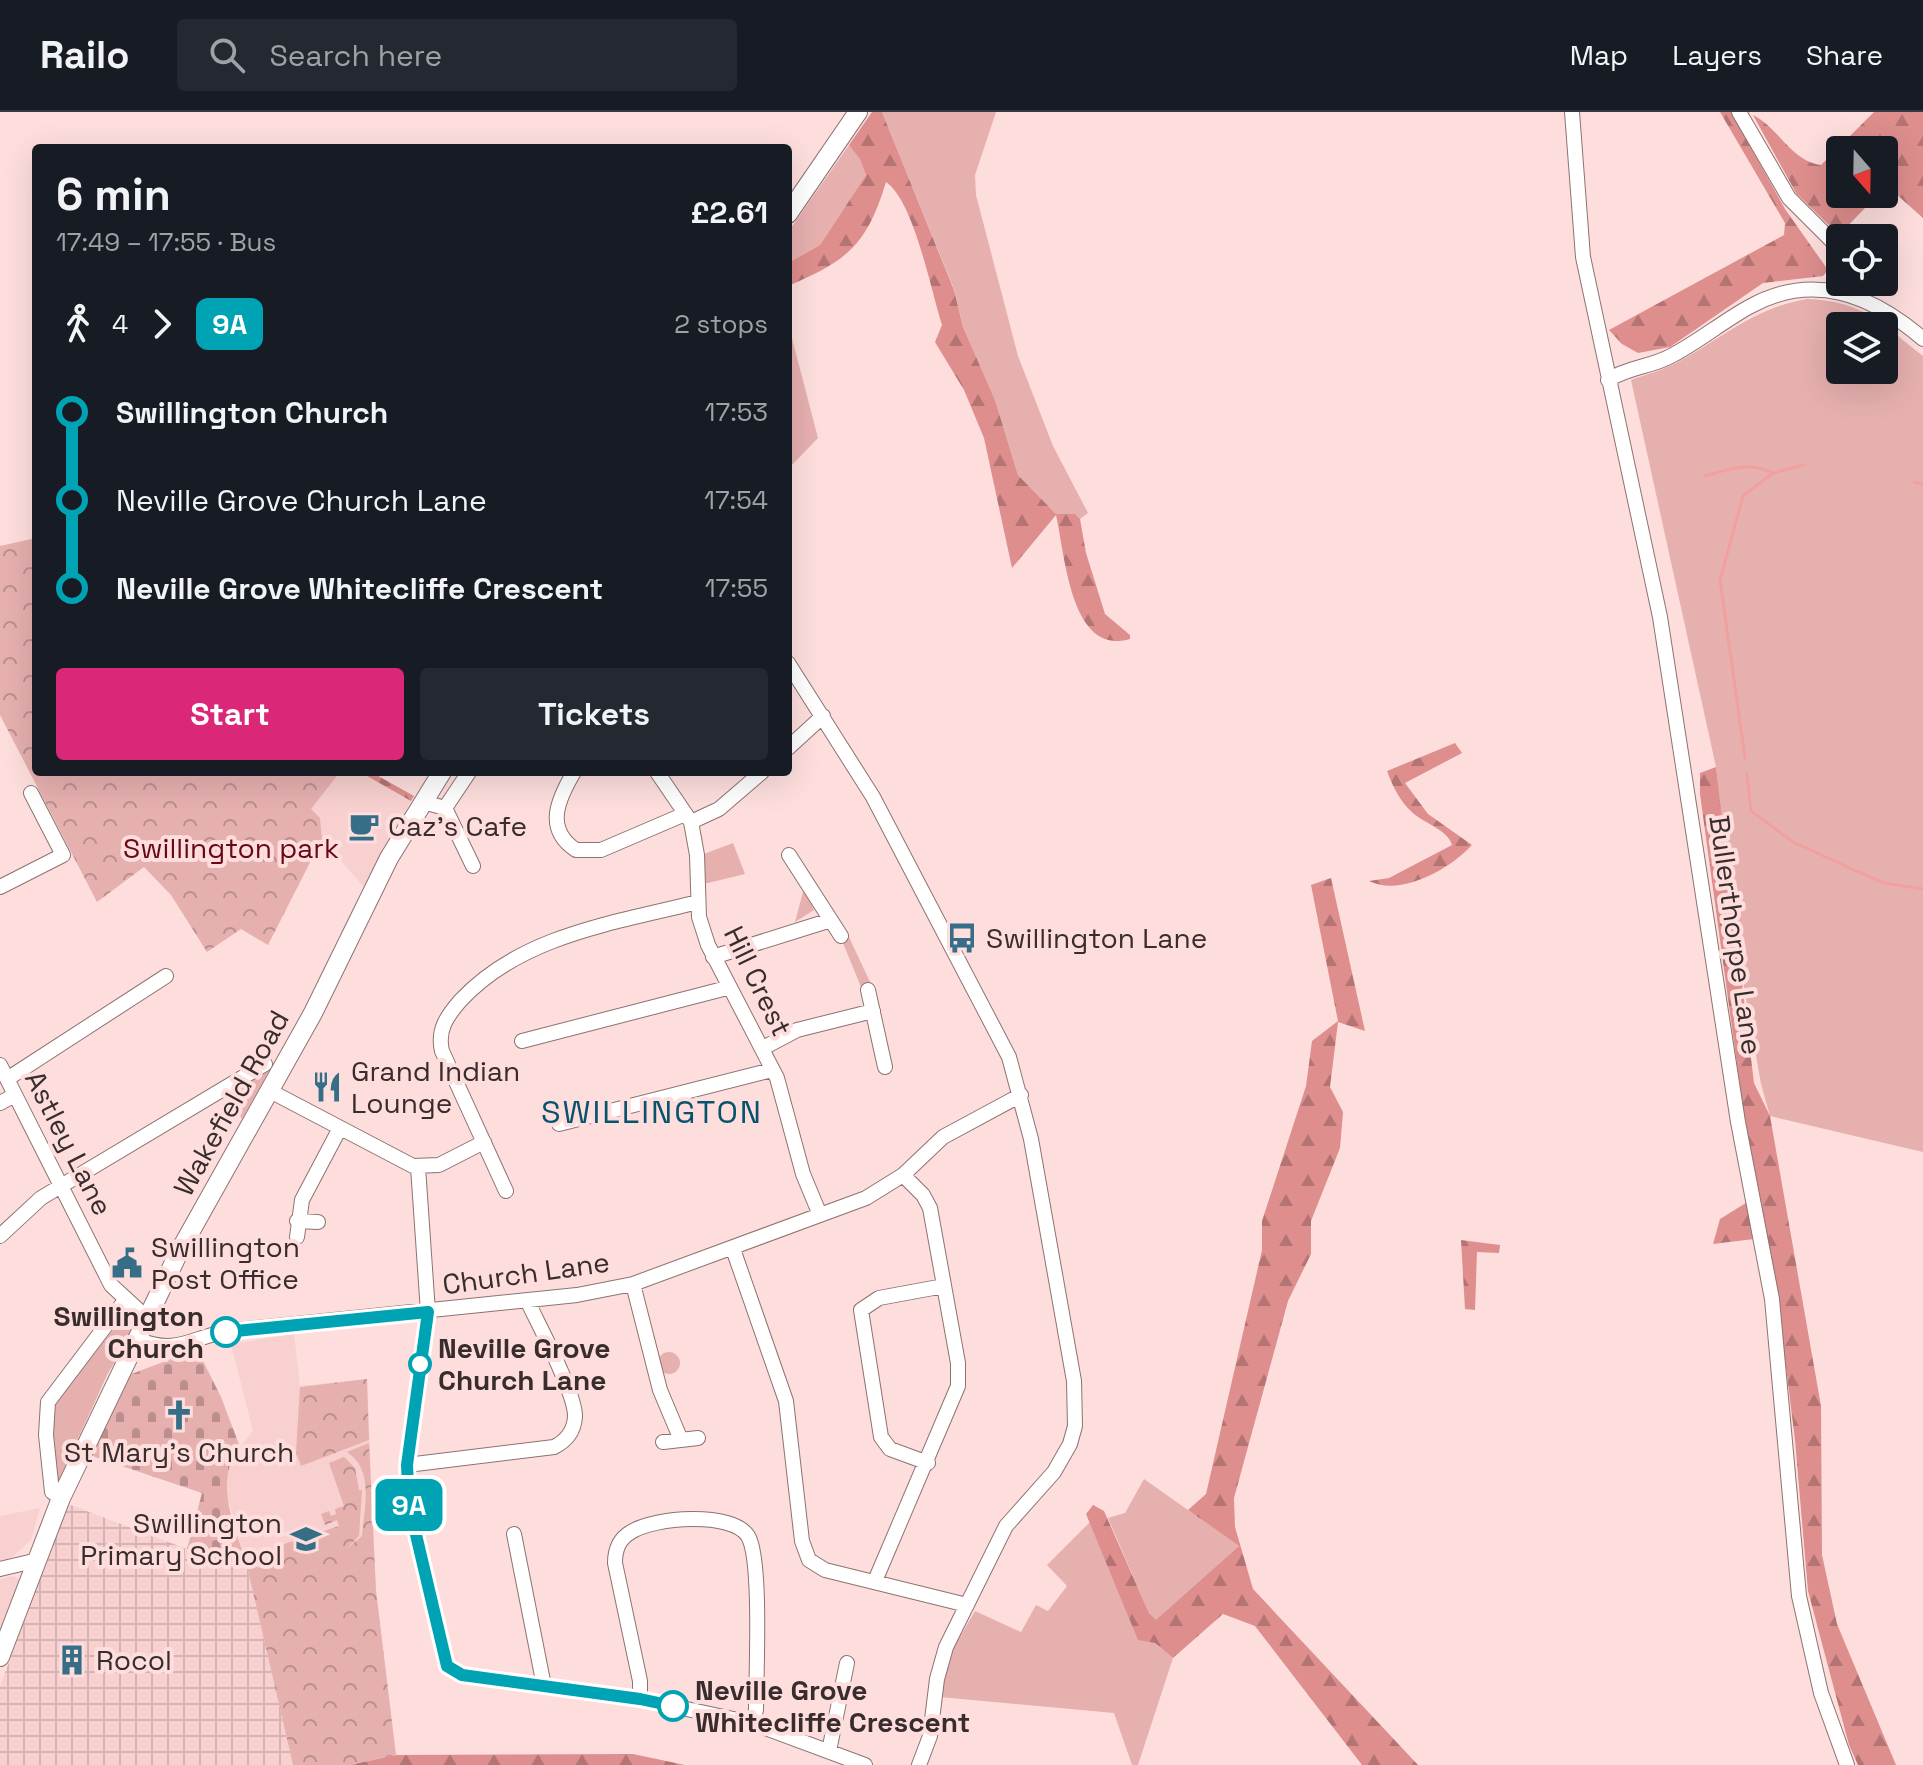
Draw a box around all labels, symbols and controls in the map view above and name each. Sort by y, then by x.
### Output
search box [177,19,737,91]
text: Railo [40,31,129,79]
icon: search [205,33,249,77]
text: Search here [269,36,442,75]
text: Map [1570,37,1628,73]
text: Layers [1672,37,1762,73]
text: Share [1806,37,1883,73]
north arrow [1826,136,1898,208]
map controls [1826,136,1898,384]
text: 6 min [56,167,171,223]
text: £2.61 [690,193,768,232]
button: locate [1826,224,1898,296]
text: 17:49 – 17:55 · Bus [56,225,276,259]
icon: walk [56,302,100,346]
icon: forward [140,302,184,346]
text: 9A [212,306,247,342]
text: 4 [112,307,128,341]
text: 2 stops [674,307,768,341]
button: layers [1826,312,1898,384]
text: Swillington Church [116,393,388,432]
text: 17:53 [705,395,768,429]
text: Neville Grove Church Lane [116,481,487,520]
text: 17:54 [704,483,768,517]
text: Neville Grove Whitecliffe Crescent [116,569,603,608]
text: 17:55 [705,571,768,605]
button: Start [56,668,404,760]
button: Tickets [420,668,768,760]
place label: Caz's Cafe [388,808,527,844]
cafe icon: Caz's Cafe [347,809,381,843]
street label: Bullerthorpe Lane [1701,813,1771,1057]
park label: Swillington park [123,830,339,866]
street label: Hill Crest [716,920,800,1042]
place label: Swillington Lane [986,920,1207,956]
bus stop icon: Swillington Lane [945,921,979,955]
street label: Wakefield Road [165,1004,297,1202]
place label: Grand Indian Lounge [351,1053,520,1121]
street label: Astley Lane [17,1065,121,1221]
restaurant icon: Grand Indian Lounge [310,1070,344,1104]
district label: SWILLINGTON [541,1092,763,1132]
place label: Swillington Post Office [151,1229,300,1297]
street label: Church Lane [440,1243,612,1303]
public building icon: Swillington Post Office [110,1246,144,1280]
place label: Swillington Church [54,1298,204,1366]
marker: Swillington Church [211,1317,241,1347]
place label: Neville Grove Church Lane [438,1330,610,1398]
marker: Neville Grove Church Lane [409,1353,431,1375]
church icon: St Mary's Church [162,1398,196,1432]
place label: St Mary's Church [64,1434,294,1470]
line badge: 9A [373,1479,445,1531]
text: 9A [391,1487,427,1523]
place label: Swillington Primary School [80,1505,282,1573]
school or university icon: Swillington Primary School [289,1522,323,1556]
place label: Rocol [96,1642,172,1678]
building icon: Rocol [55,1643,89,1677]
place label: Neville Grove Whitecliffe Crescent [695,1672,970,1740]
marker: Neville Grove Whitecliffe Crescent [658,1691,688,1721]

